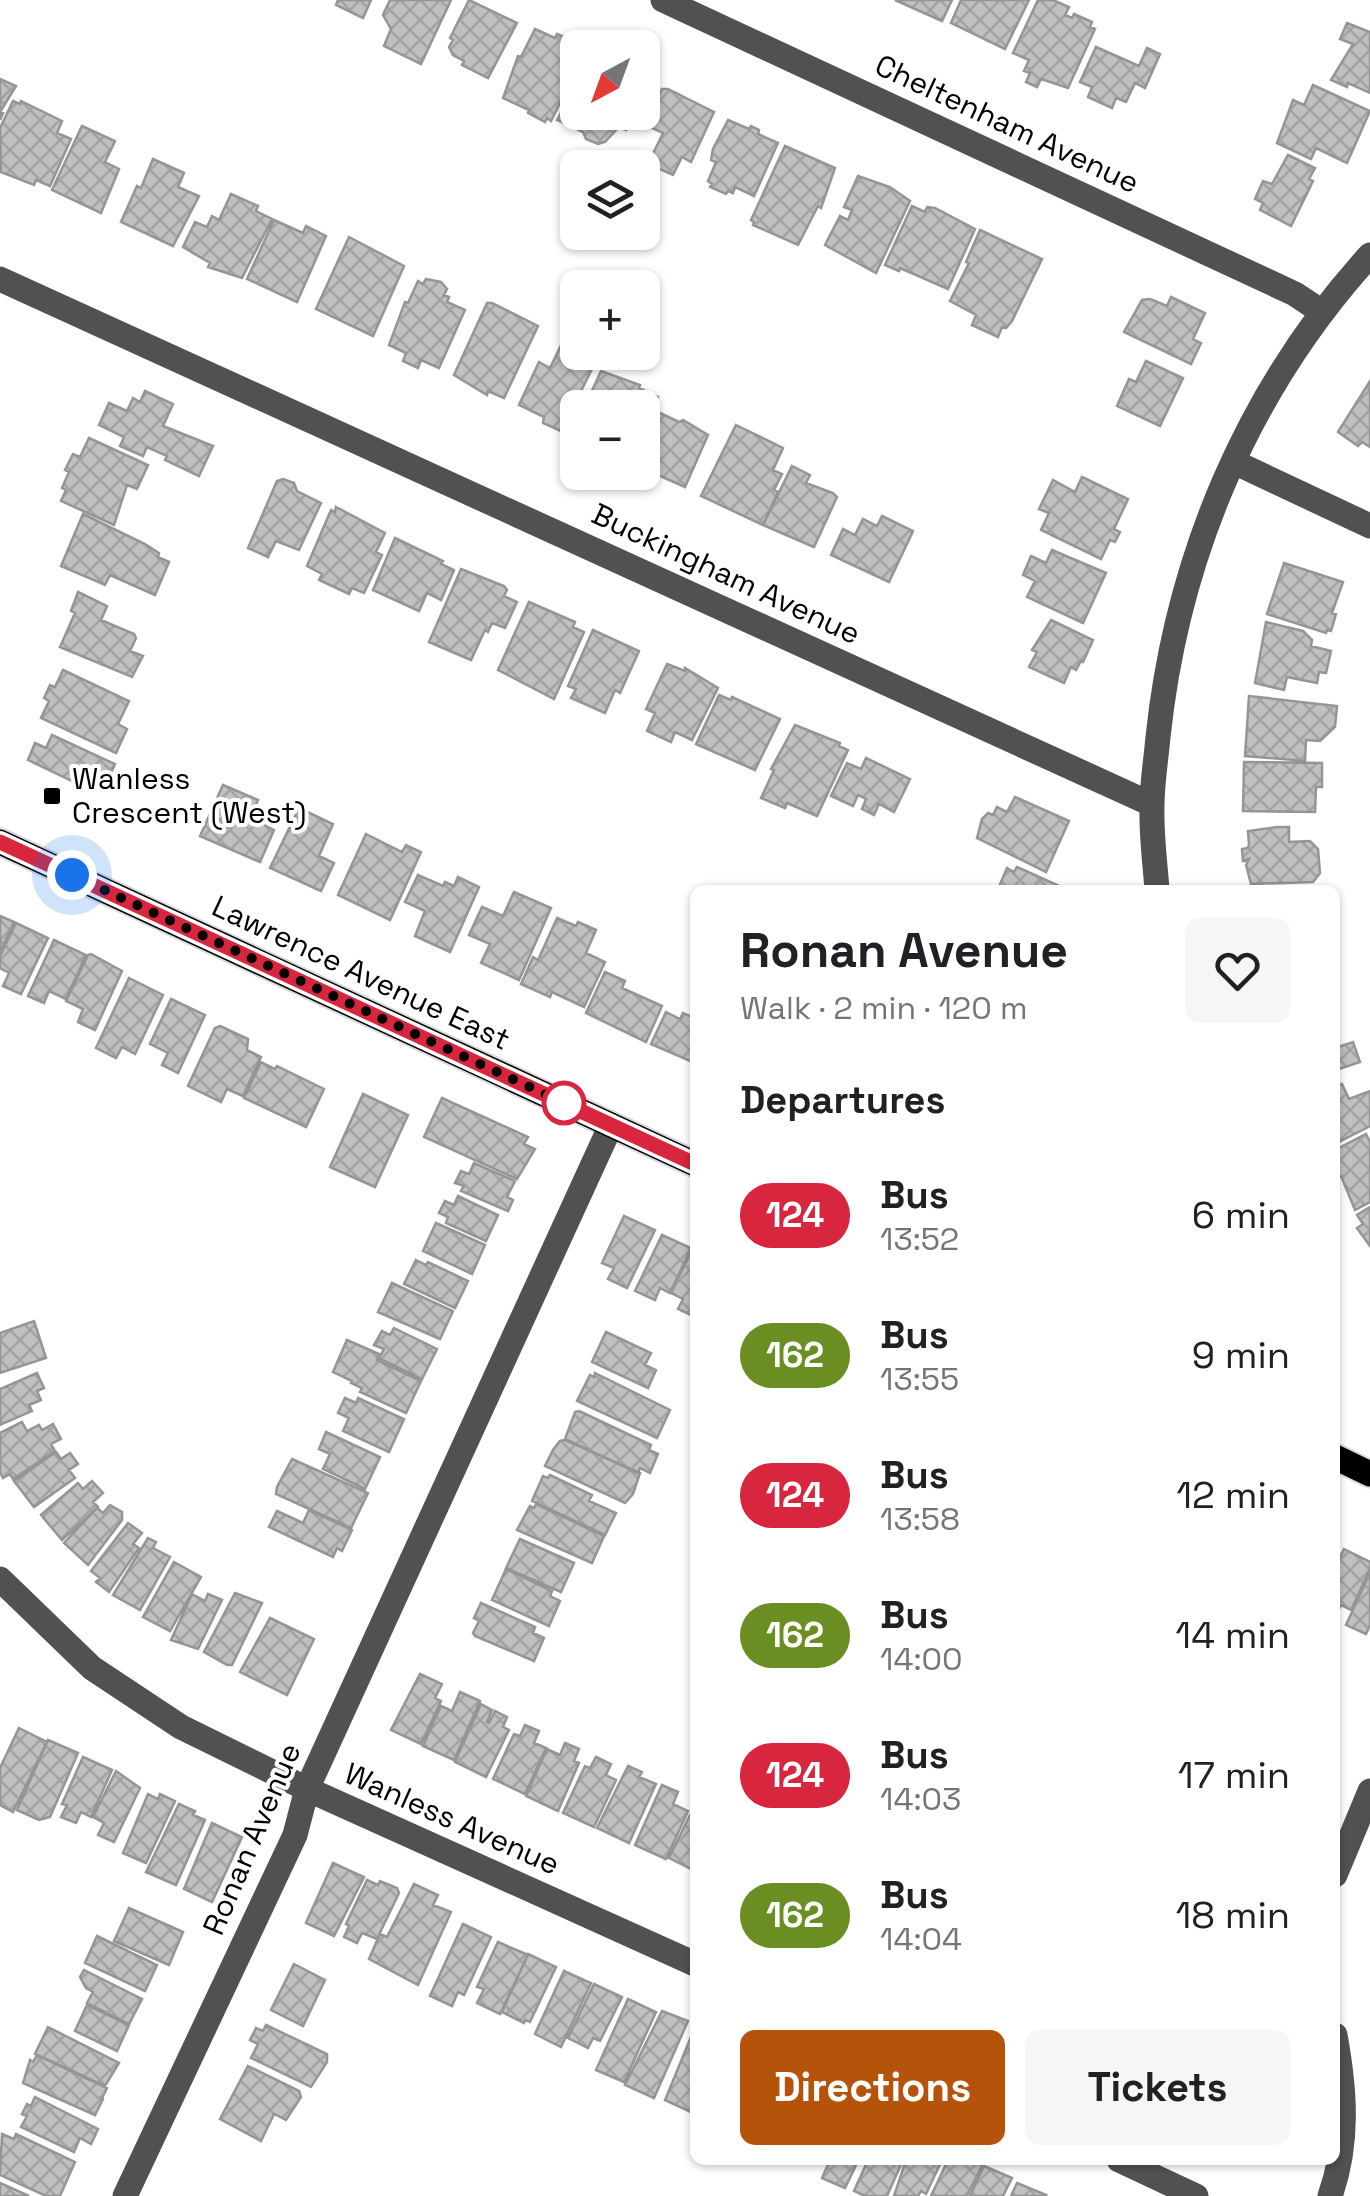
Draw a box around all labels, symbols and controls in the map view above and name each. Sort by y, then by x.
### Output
north arrow [560,30,660,130]
map controls [560,30,660,490]
street label: Cheltenham Avenue [869,45,1145,202]
button: layers [560,150,660,250]
button: + [560,270,660,370]
button: − [560,390,660,490]
street label: Buckingham Avenue [586,494,867,653]
place label: Wanless Crescent (West) [72,759,306,832]
marker: Wanless Crescent (West) [41,785,63,807]
your location [47,850,97,900]
street label: Lawrence Avenue East [206,886,516,1059]
button: heart [1185,918,1290,1023]
text: Ronan Avenue [740,920,1068,981]
text: Walk · 2 min · 120 m [740,988,1027,1028]
text: Departures [740,1076,945,1124]
unlabelled marker [543,1082,585,1124]
text: Bus [880,1171,949,1219]
text: 6 min [1192,1191,1290,1239]
text: 124 [766,1193,824,1237]
text: 13:52 [880,1219,959,1259]
text: Bus [880,1311,949,1359]
text: 9 min [1192,1331,1290,1379]
text: 162 [766,1333,824,1377]
text: 13:55 [880,1359,959,1399]
text: Bus [880,1451,949,1499]
text: 12 min [1176,1471,1290,1519]
text: 124 [766,1473,824,1517]
text: 13:58 [880,1499,960,1539]
text: Bus [880,1591,949,1639]
text: 14 min [1175,1611,1290,1659]
text: 162 [766,1613,824,1657]
text: 14:00 [880,1639,963,1679]
text: Bus [880,1731,949,1779]
street label: Ronan Avenue [194,1737,309,1941]
text: 17 min [1178,1751,1290,1799]
text: 124 [766,1753,824,1797]
street label: Wanless Avenue [338,1754,566,1883]
text: 14:03 [880,1779,961,1819]
text: Bus [880,1871,949,1919]
text: 18 min [1175,1891,1290,1939]
text: 162 [766,1893,824,1937]
text: 14:04 [880,1919,962,1959]
button: Directions [740,2030,1005,2145]
button: Tickets [1025,2030,1290,2145]

